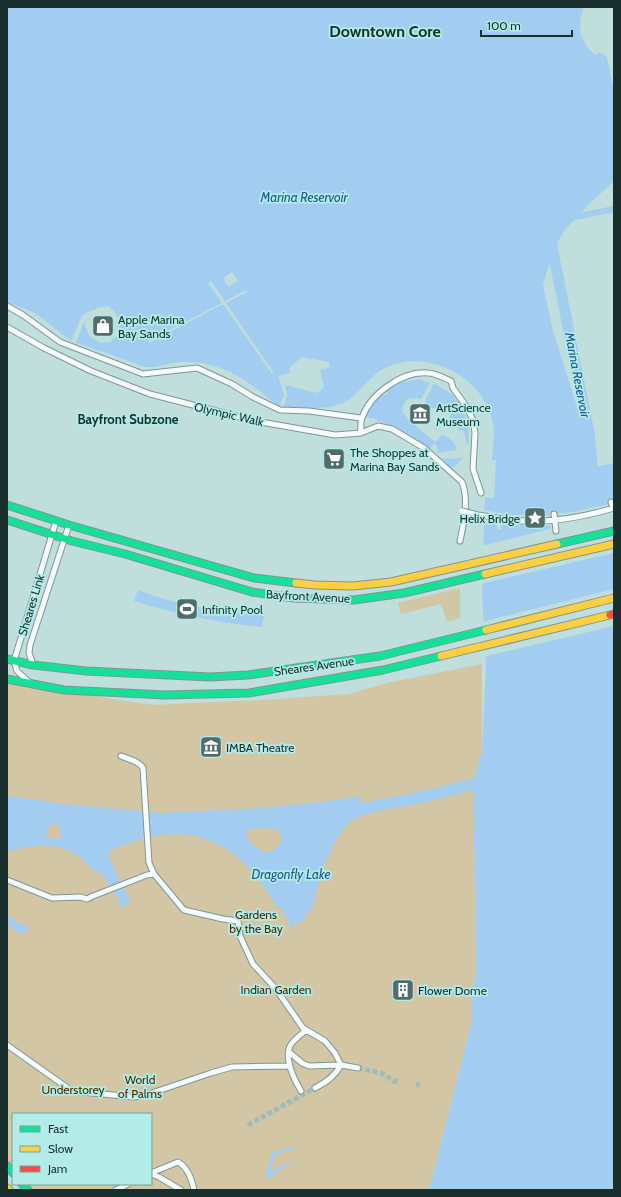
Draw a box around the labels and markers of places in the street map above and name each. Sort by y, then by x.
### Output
place label: Apple Marina Bay Sands [118,312,185,341]
shop icon: Apple Marina Bay Sands [90,313,116,339]
place label: ArtScience Museum [436,400,491,429]
museum icon: ArtScience Museum [407,401,433,427]
place label: The Shoppes at Marina Bay Sands [350,445,440,474]
supermarket icon: The Shoppes at Marina Bay Sands [321,446,347,472]
place icon: Helix Bridge [522,505,548,531]
place label: Helix Bridge [460,511,520,526]
sports icon: Infinity Pool [174,596,200,622]
place label: Infinity Pool [202,602,263,617]
museum icon: IMBA Theatre [198,734,224,760]
place label: IMBA Theatre [226,740,294,755]
building icon: Flower Dome [390,977,416,1003]
place label: Flower Dome [418,983,487,998]

